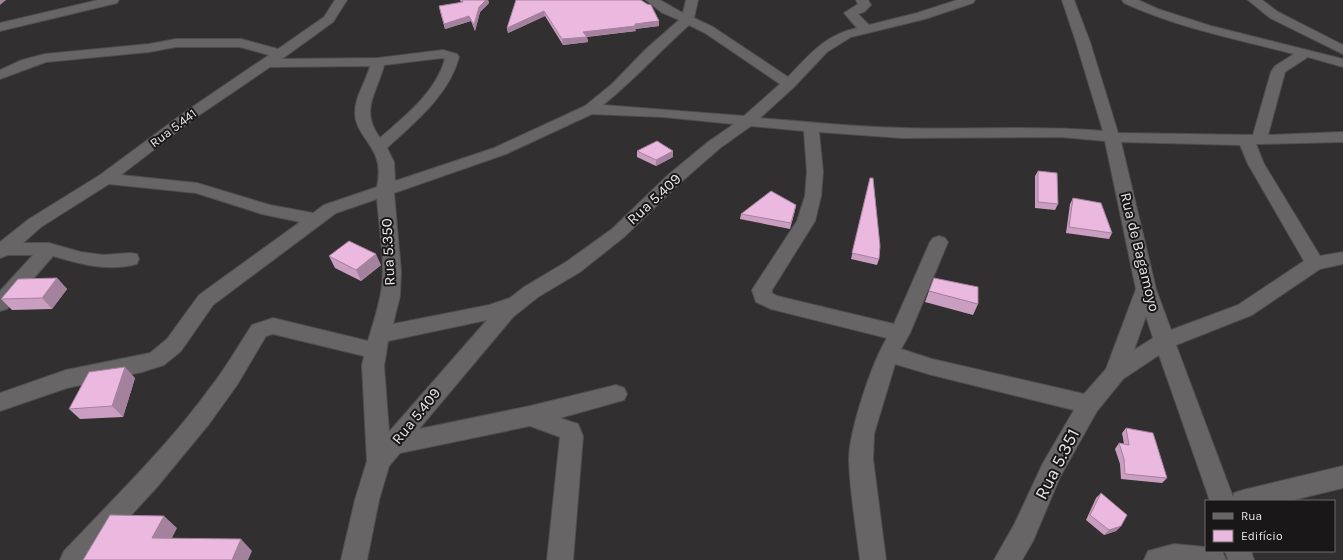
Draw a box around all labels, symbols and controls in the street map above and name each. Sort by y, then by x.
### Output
street label: Rua 5.441 [147,106,199,150]
street label: Rua 5.409 [623,169,685,229]
street label: Rua de Bagamoyo [1117,191,1163,313]
street label: Rua 5.350 [377,218,399,286]
street label: Rua 5.409 [388,384,444,448]
street label: Rua 5.351 [1030,425,1084,503]
legend [1205,500,1335,552]
text: Rua [1241,509,1262,523]
text: Edifício [1241,529,1282,543]

